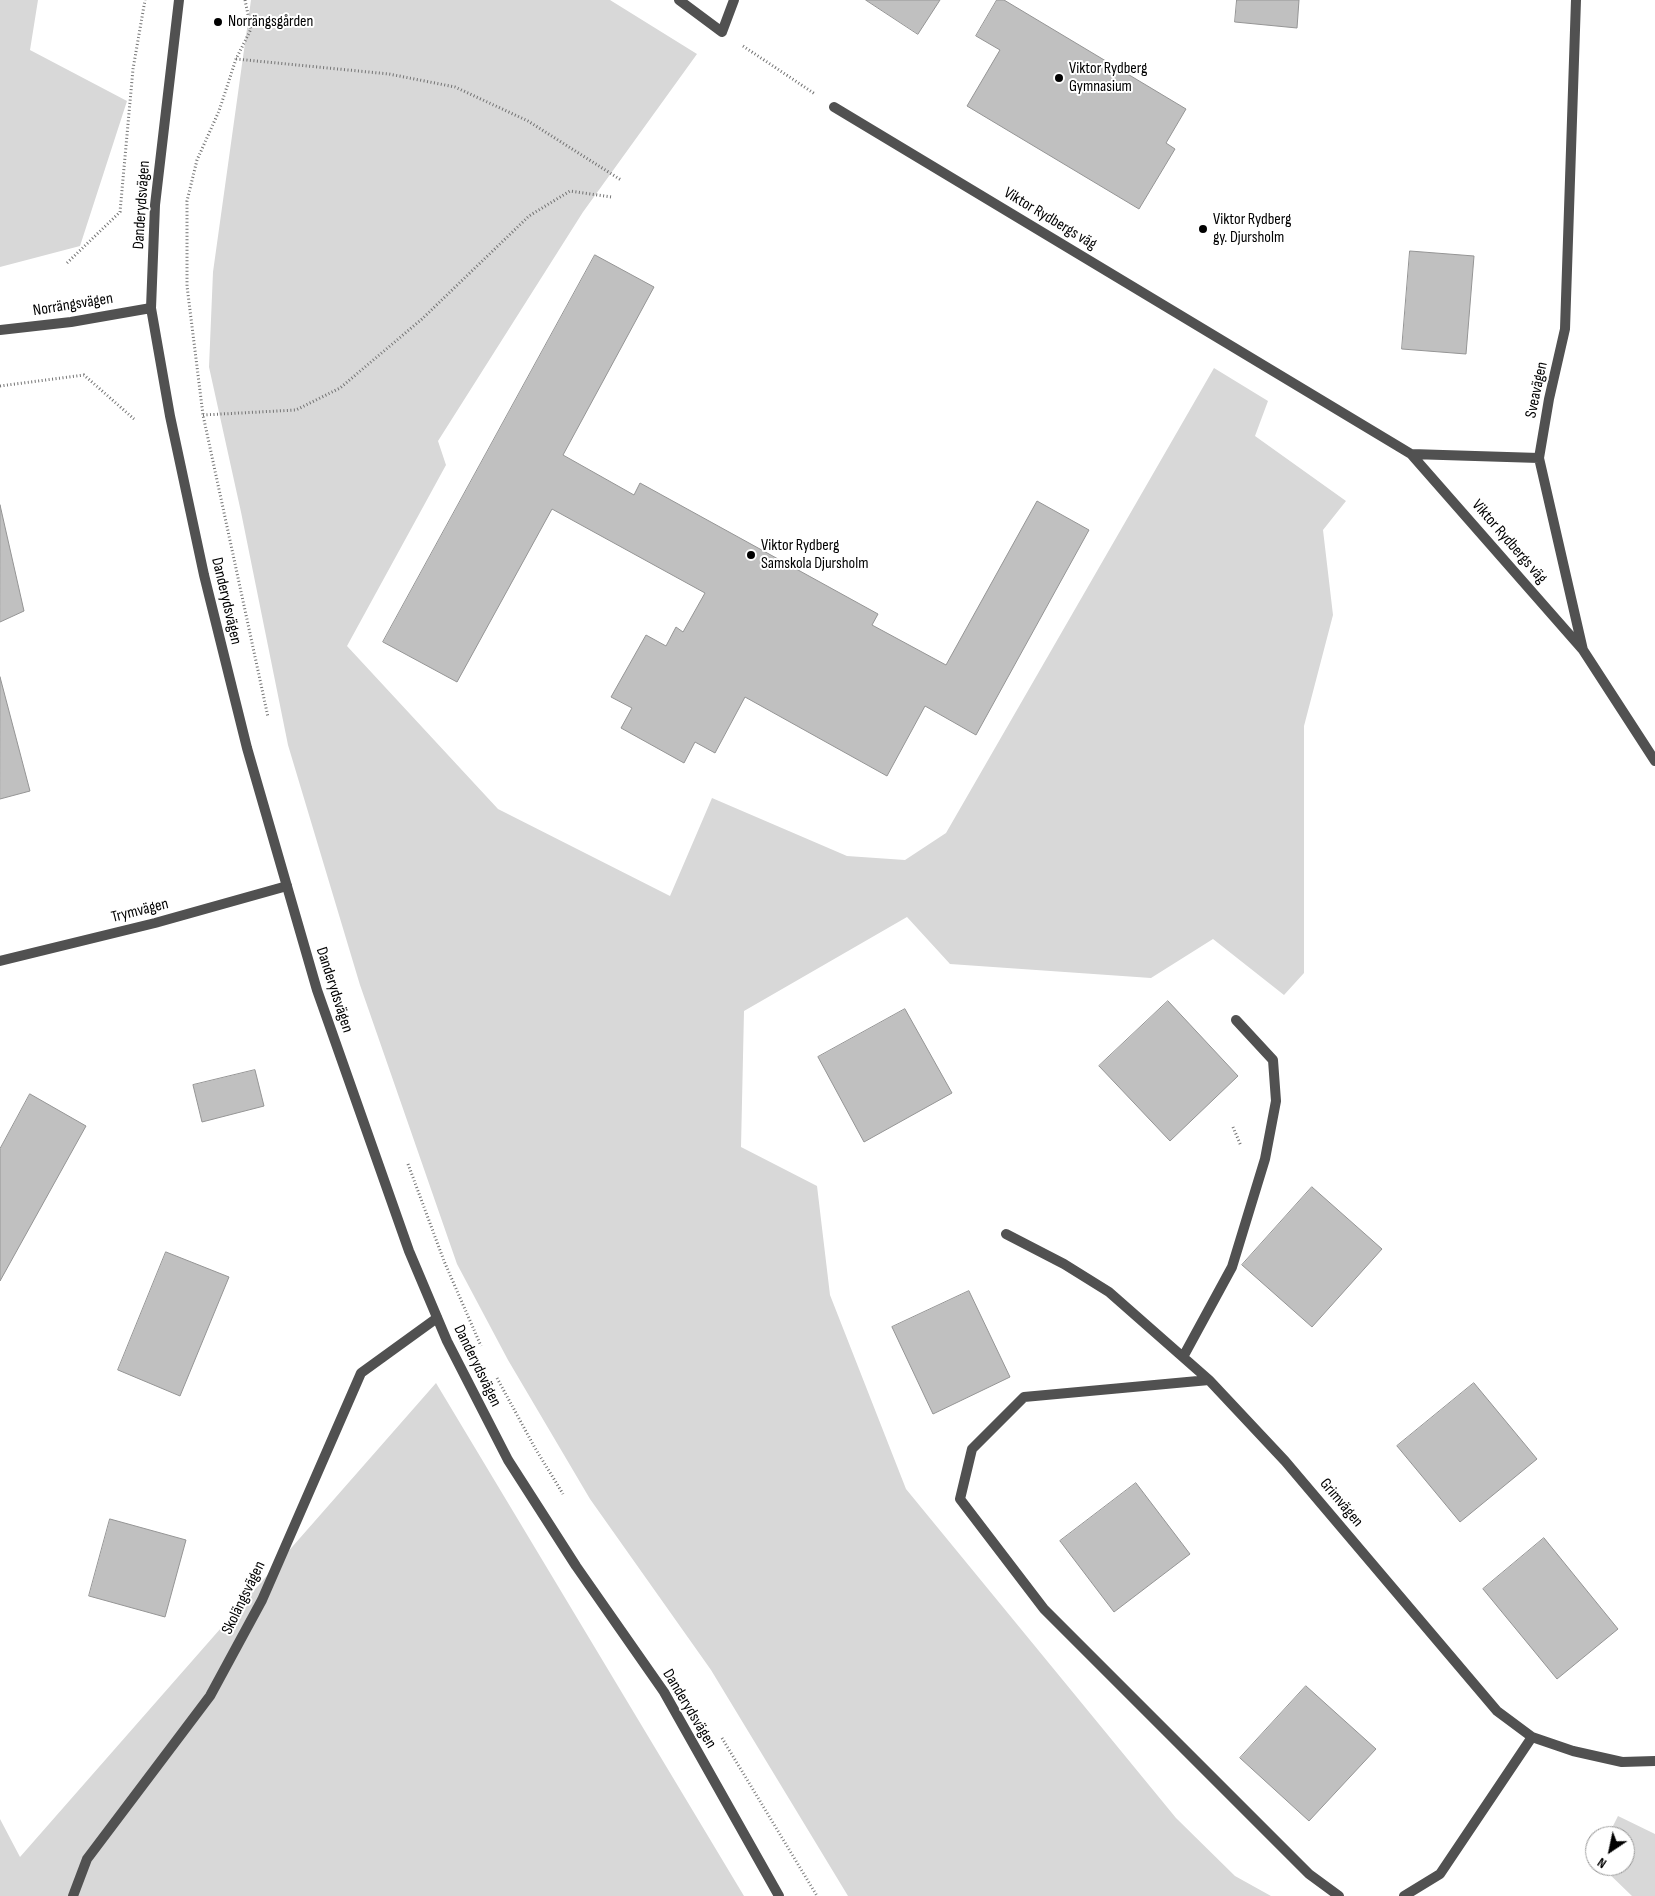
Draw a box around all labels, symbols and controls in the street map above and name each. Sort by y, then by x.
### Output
place label: Norrängsgården [228,12,313,32]
marker: Norrängsgården [212,16,224,28]
place label: Viktor Rydberg Gymnasium [1069,59,1147,97]
marker: Viktor Rydberg Gymnasium [1053,72,1065,84]
street label: Danderydsvägen [129,160,155,250]
street label: Viktor Rydbergs väg [1000,184,1100,254]
place label: Viktor Rydberg gy. Djursholm [1213,210,1291,248]
marker: Viktor Rydberg gy. Djursholm [1197,223,1209,235]
street label: Norrängsvägen [32,289,114,321]
street label: Sveavägen [1522,360,1552,420]
street label: Viktor Rydbergs väg [1467,496,1551,588]
place label: Viktor Rydberg Samskola Djursholm [761,536,868,574]
marker: Viktor Rydberg Samskola Djursholm [745,549,757,561]
street label: Danderydsvägen [207,556,245,646]
street label: Trymvägen [109,895,171,927]
street label: Danderydsvägen [311,945,357,1035]
street label: Danderydsvägen [449,1322,505,1410]
street label: Grimvägen [1315,1475,1367,1531]
street label: Skolängsvägen [218,1558,270,1638]
street label: Danderydsvägen [658,1666,720,1752]
north arrow [1585,1826,1635,1876]
text: N [1594,1854,1610,1872]

